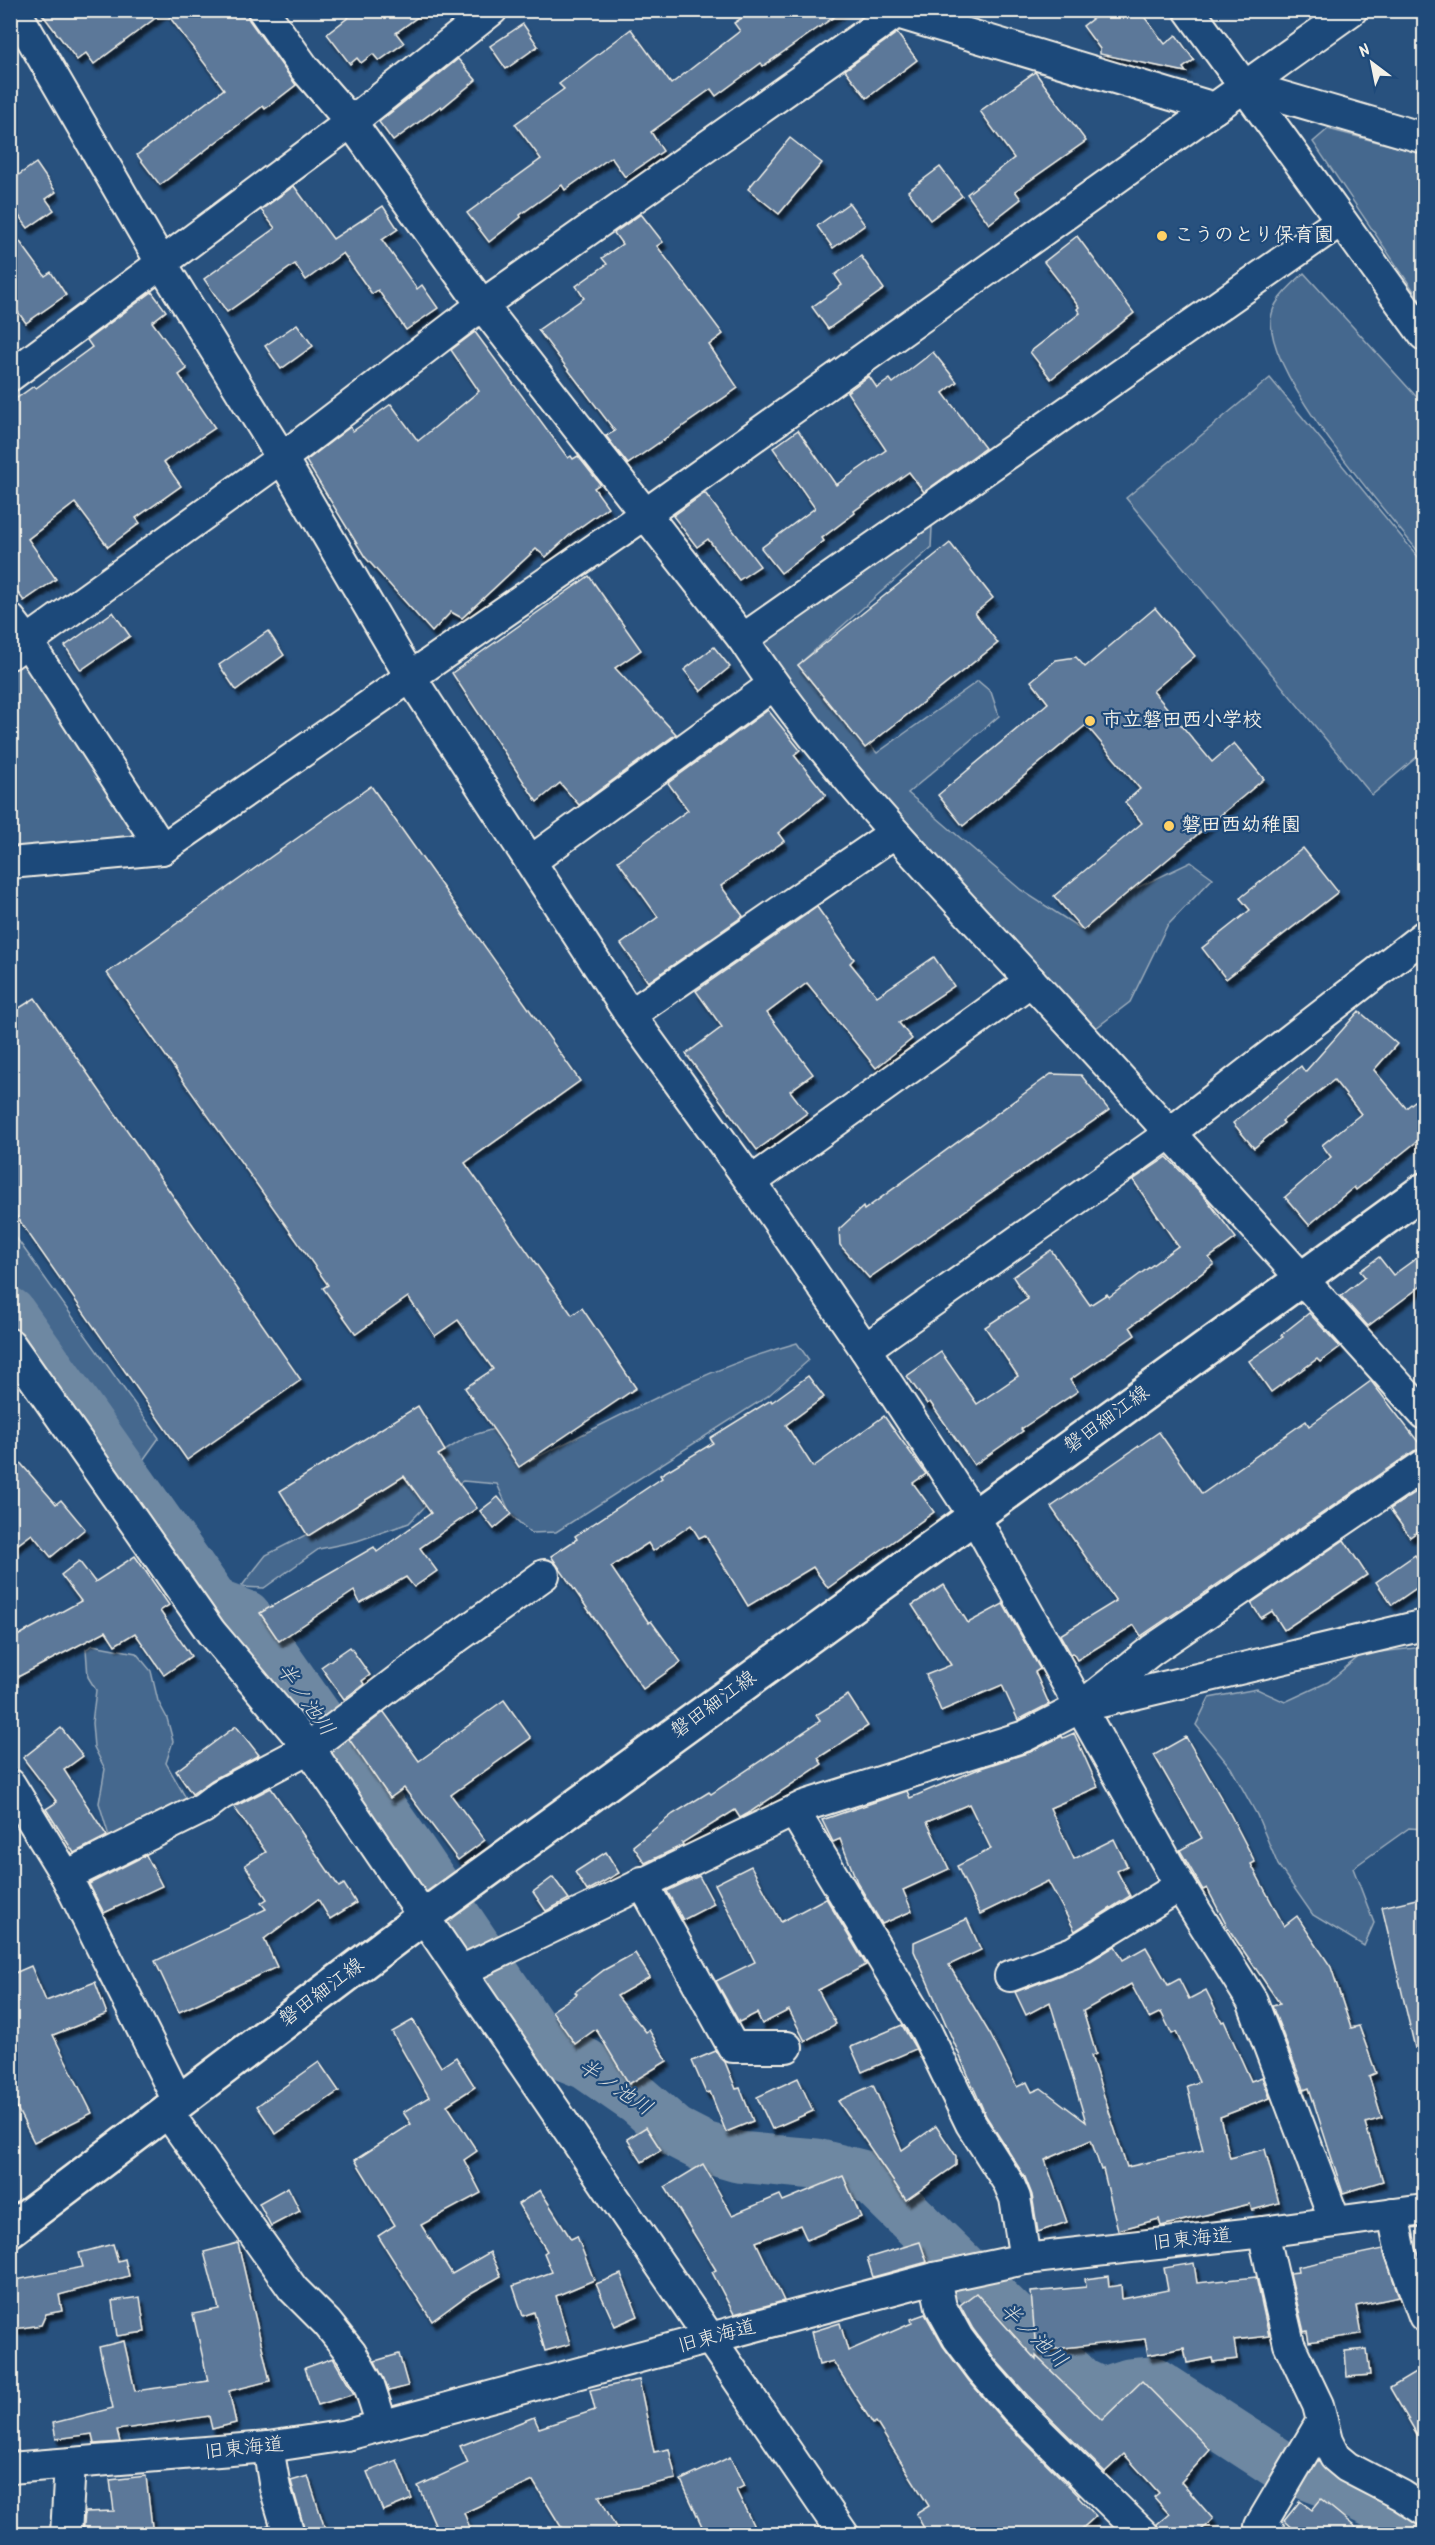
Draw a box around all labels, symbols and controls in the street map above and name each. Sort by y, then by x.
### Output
north arrow [1342,33,1402,93]
text: N [1354,38,1376,65]
place label: こうのとり保育園 [1174,220,1334,252]
marker: こうのとり保育園 [1155,229,1169,243]
place label: 市立磐田西小学校 [1102,705,1262,737]
marker: 市立磐田西小学校 [1083,714,1097,728]
place label: 磐田西幼稚園 [1181,810,1301,842]
marker: 磐田西幼稚園 [1162,819,1176,833]
street label: 磐田細江線 [1057,1378,1157,1462]
water label: 半ノ池川 [267,1656,343,1744]
street label: 磐田細江線 [664,1663,764,1747]
street label: 磐田細江線 [272,1950,372,2036]
water label: 半ノ池川 [571,2051,659,2125]
street label: 旧東海道 [1151,2220,1233,2260]
water label: 半ノ池川 [991,2295,1075,2377]
street label: 旧東海道 [674,2311,760,2363]
street label: 旧東海道 [203,2429,285,2469]

